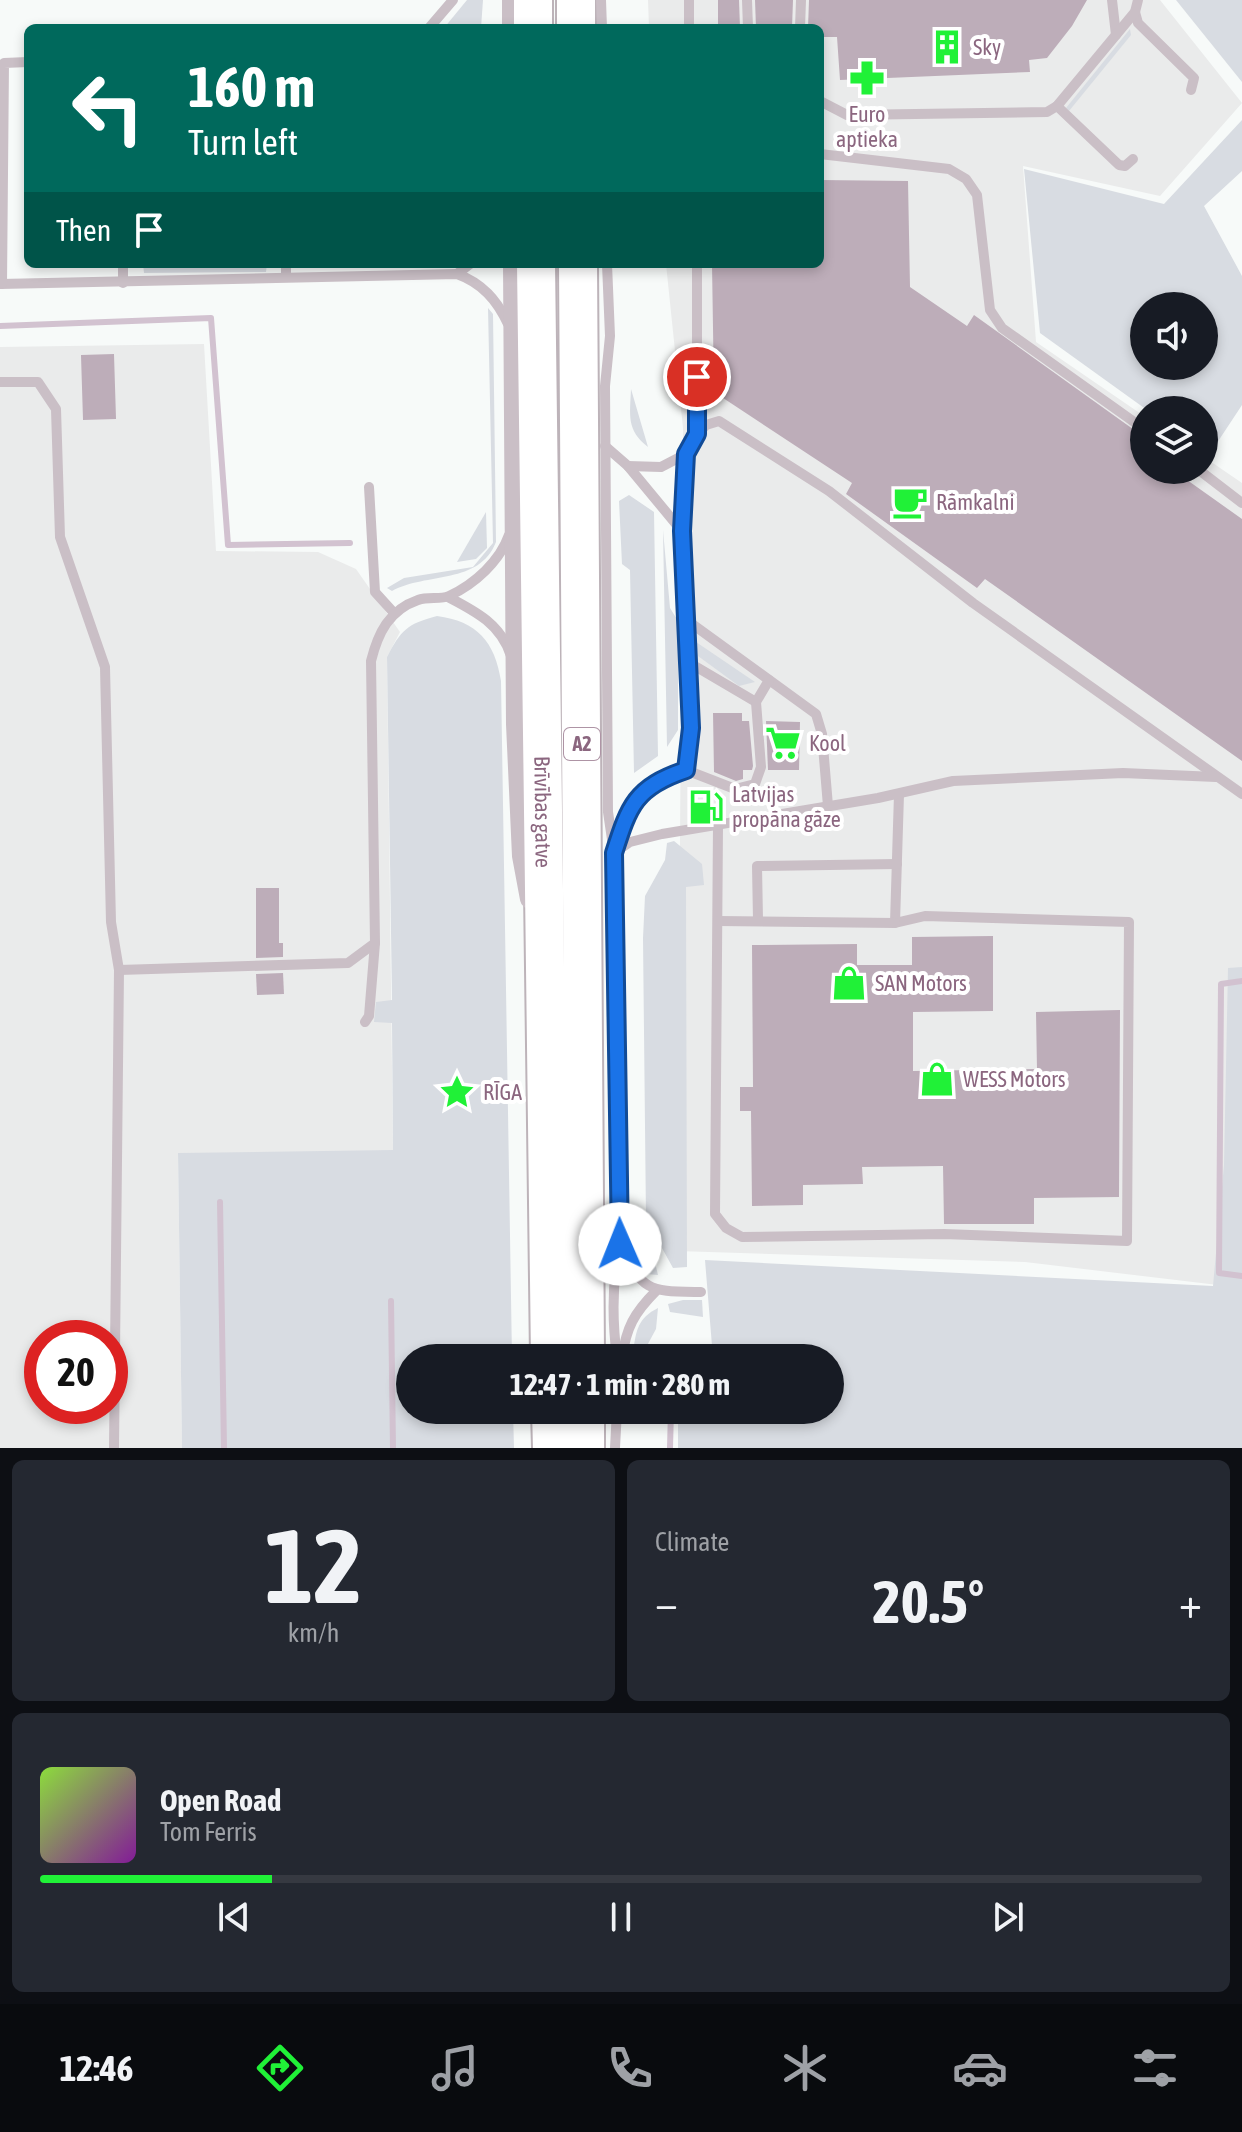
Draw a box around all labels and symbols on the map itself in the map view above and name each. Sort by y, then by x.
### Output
building icon: Sky [928,28,966,66]
place label: Sky [973,34,1001,60]
pharmacy icon: Euro aptieka [848,59,886,97]
place label: Euro aptieka [836,101,898,152]
pin [663,343,731,411]
cafe icon: Rāmkalni [891,483,929,521]
place label: Rāmkalni [936,489,1015,515]
supermarket icon: Kool [764,724,802,762]
road number: A2 [564,728,600,760]
place label: Kool [809,730,846,756]
street label: Brīvības gatve [529,756,557,868]
place label: Latvijas propāna gāze [732,781,841,832]
fuel station icon: Latvijas propāna gāze [687,788,725,826]
shop icon: SAN Motors [830,964,868,1002]
place label: SAN Motors [875,970,967,996]
shop icon: WESS Motors [918,1060,956,1098]
place label: WESS Motors [963,1066,1066,1092]
place icon: RĪGA [438,1073,476,1111]
place label: RĪGA [483,1079,522,1105]
position arrow [578,1202,662,1286]
speed limit sign: 20 [24,1320,128,1424]

